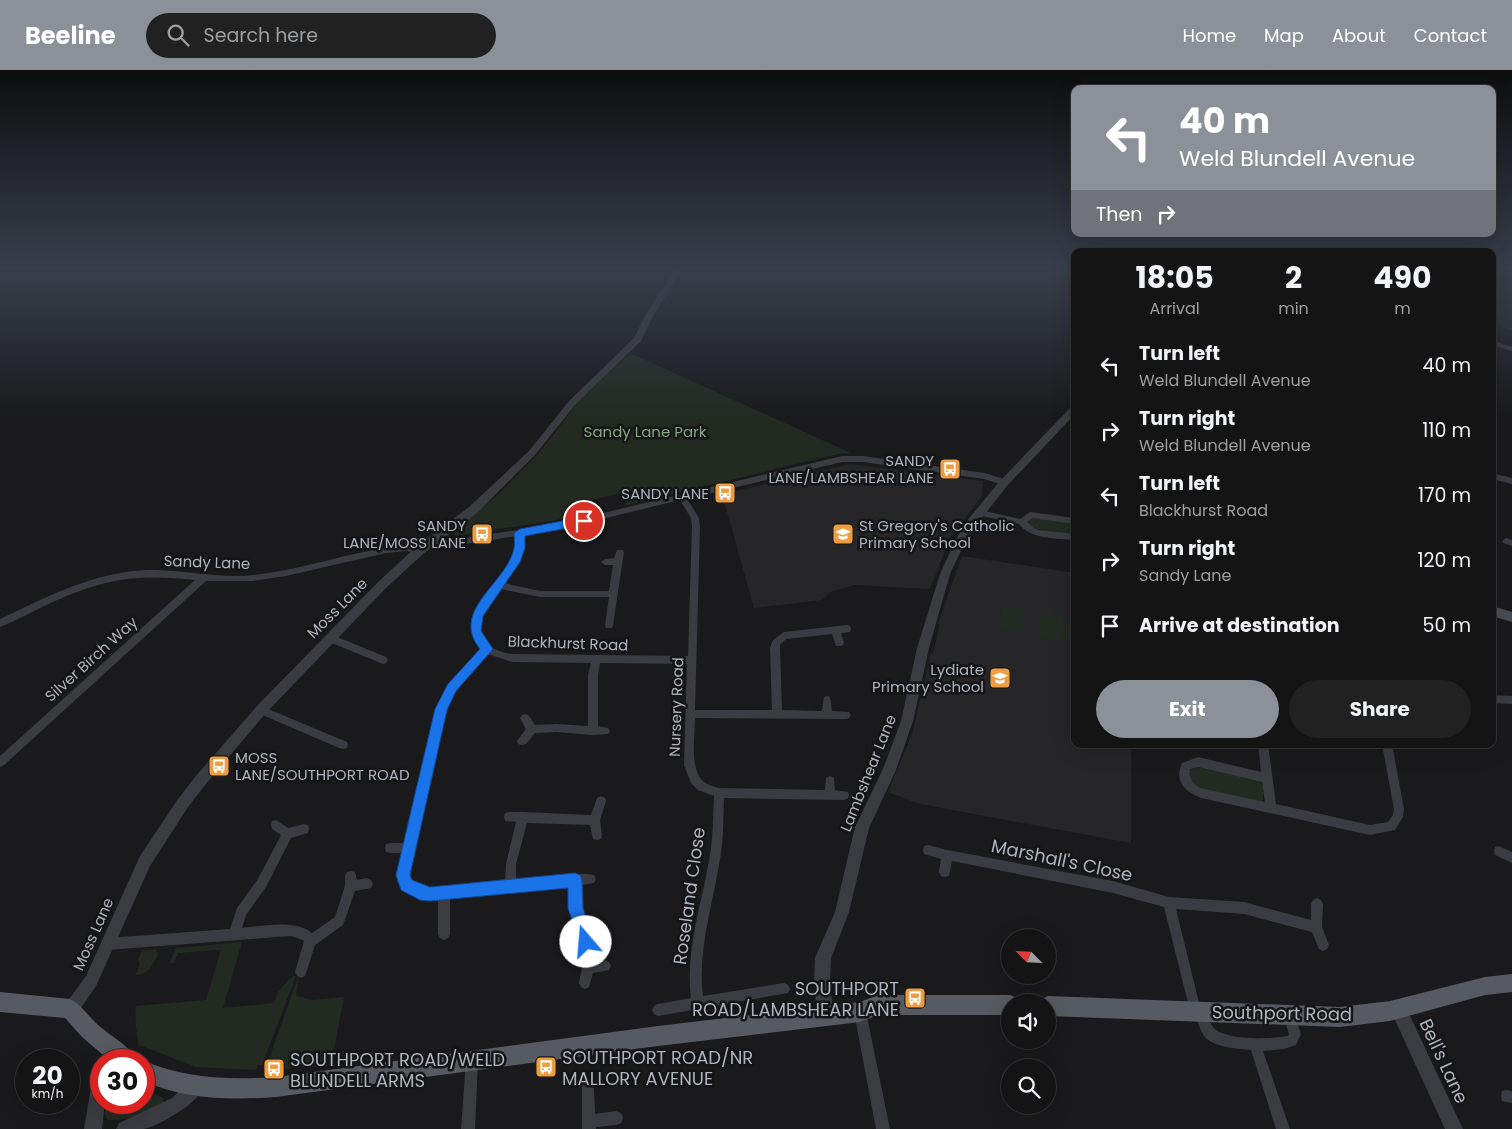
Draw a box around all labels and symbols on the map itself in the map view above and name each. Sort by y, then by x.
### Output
park label: Sandy Lane Park [584,421,707,442]
place label: SANDY LANE/LAMBSHEAR LANE [768,450,934,488]
bus stop icon: SANDY LANE/LAMBSHEAR LANE [938,457,962,481]
bus stop icon: SANDY LANE [713,481,737,505]
place label: SANDY LANE [621,483,709,504]
pin [563,500,605,542]
place label: SANDY LANE/MOSS LANE [343,515,466,553]
place label: St Gregory's Catholic Primary School [859,515,1015,553]
bus stop icon: SANDY LANE/MOSS LANE [470,522,494,546]
school or university icon: St Gregory's Catholic Primary School [831,522,855,546]
street label: Sandy Lane [163,550,251,574]
street label: Moss Lane [302,573,372,643]
street label: Silver Birch Way [40,611,142,706]
street label: Blackhurst Road [507,630,629,656]
street label: Nursery Road [664,657,688,757]
place label: Lydiate Primary School [872,659,984,697]
school or university icon: Lydiate Primary School [988,666,1012,690]
street label: Lambshear Lane [835,711,901,835]
place label: MOSS LANE/SOUTHPORT ROAD [235,747,410,785]
bus stop icon: MOSS LANE/SOUTHPORT ROAD [207,754,231,778]
street label: Roseland Close [667,826,711,966]
street label: Marshall's Close [989,833,1135,887]
street label: Moss Lane [68,894,118,974]
position arrow [559,915,611,967]
north arrow [1001,929,1056,984]
place label: SOUTHPORT ROAD/LAMBSHEAR LANE [692,976,899,1022]
bus stop icon: SOUTHPORT ROAD/LAMBSHEAR LANE [903,986,927,1010]
street label: Southport Road [1212,999,1352,1027]
street label: Bell's Lane [1413,1015,1475,1107]
place label: SOUTHPORT ROAD/NR MALLORY AVENUE [562,1045,753,1091]
place label: SOUTHPORT ROAD/WELD BLUNDELL ARMS [290,1047,505,1093]
speed limit sign: 30 [90,1049,155,1114]
bus stop icon: SOUTHPORT ROAD/NR MALLORY AVENUE [534,1055,558,1079]
bus stop icon: SOUTHPORT ROAD/WELD BLUNDELL ARMS [262,1057,286,1081]

